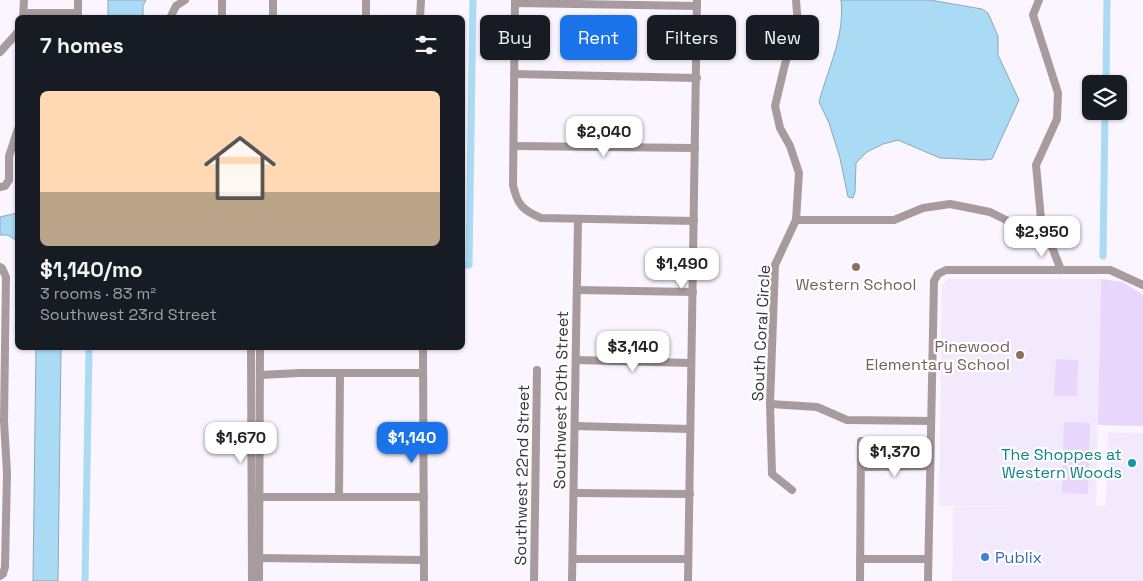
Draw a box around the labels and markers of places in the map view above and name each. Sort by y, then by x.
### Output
pin: $2,040 [563,116,645,158]
pin: $2,950 [1001,216,1083,258]
pin: $1,490 [641,248,723,290]
marker: Western School [850,261,862,273]
place label: Western School [796,274,916,295]
pin: $3,140 [592,330,674,373]
place label: Pinewood Elementary School [865,336,1010,375]
marker: Pinewood Elementary School [1014,349,1026,361]
pin: $1,670 [200,422,282,464]
pin: $1,140 [371,422,453,464]
pin: $1,370 [854,436,936,478]
place label: The Shoppes at Western Woods [1001,444,1122,483]
marker: The Shoppes at Western Woods [1126,457,1138,469]
place label: Publix [995,547,1042,568]
marker: Publix [979,551,991,563]

